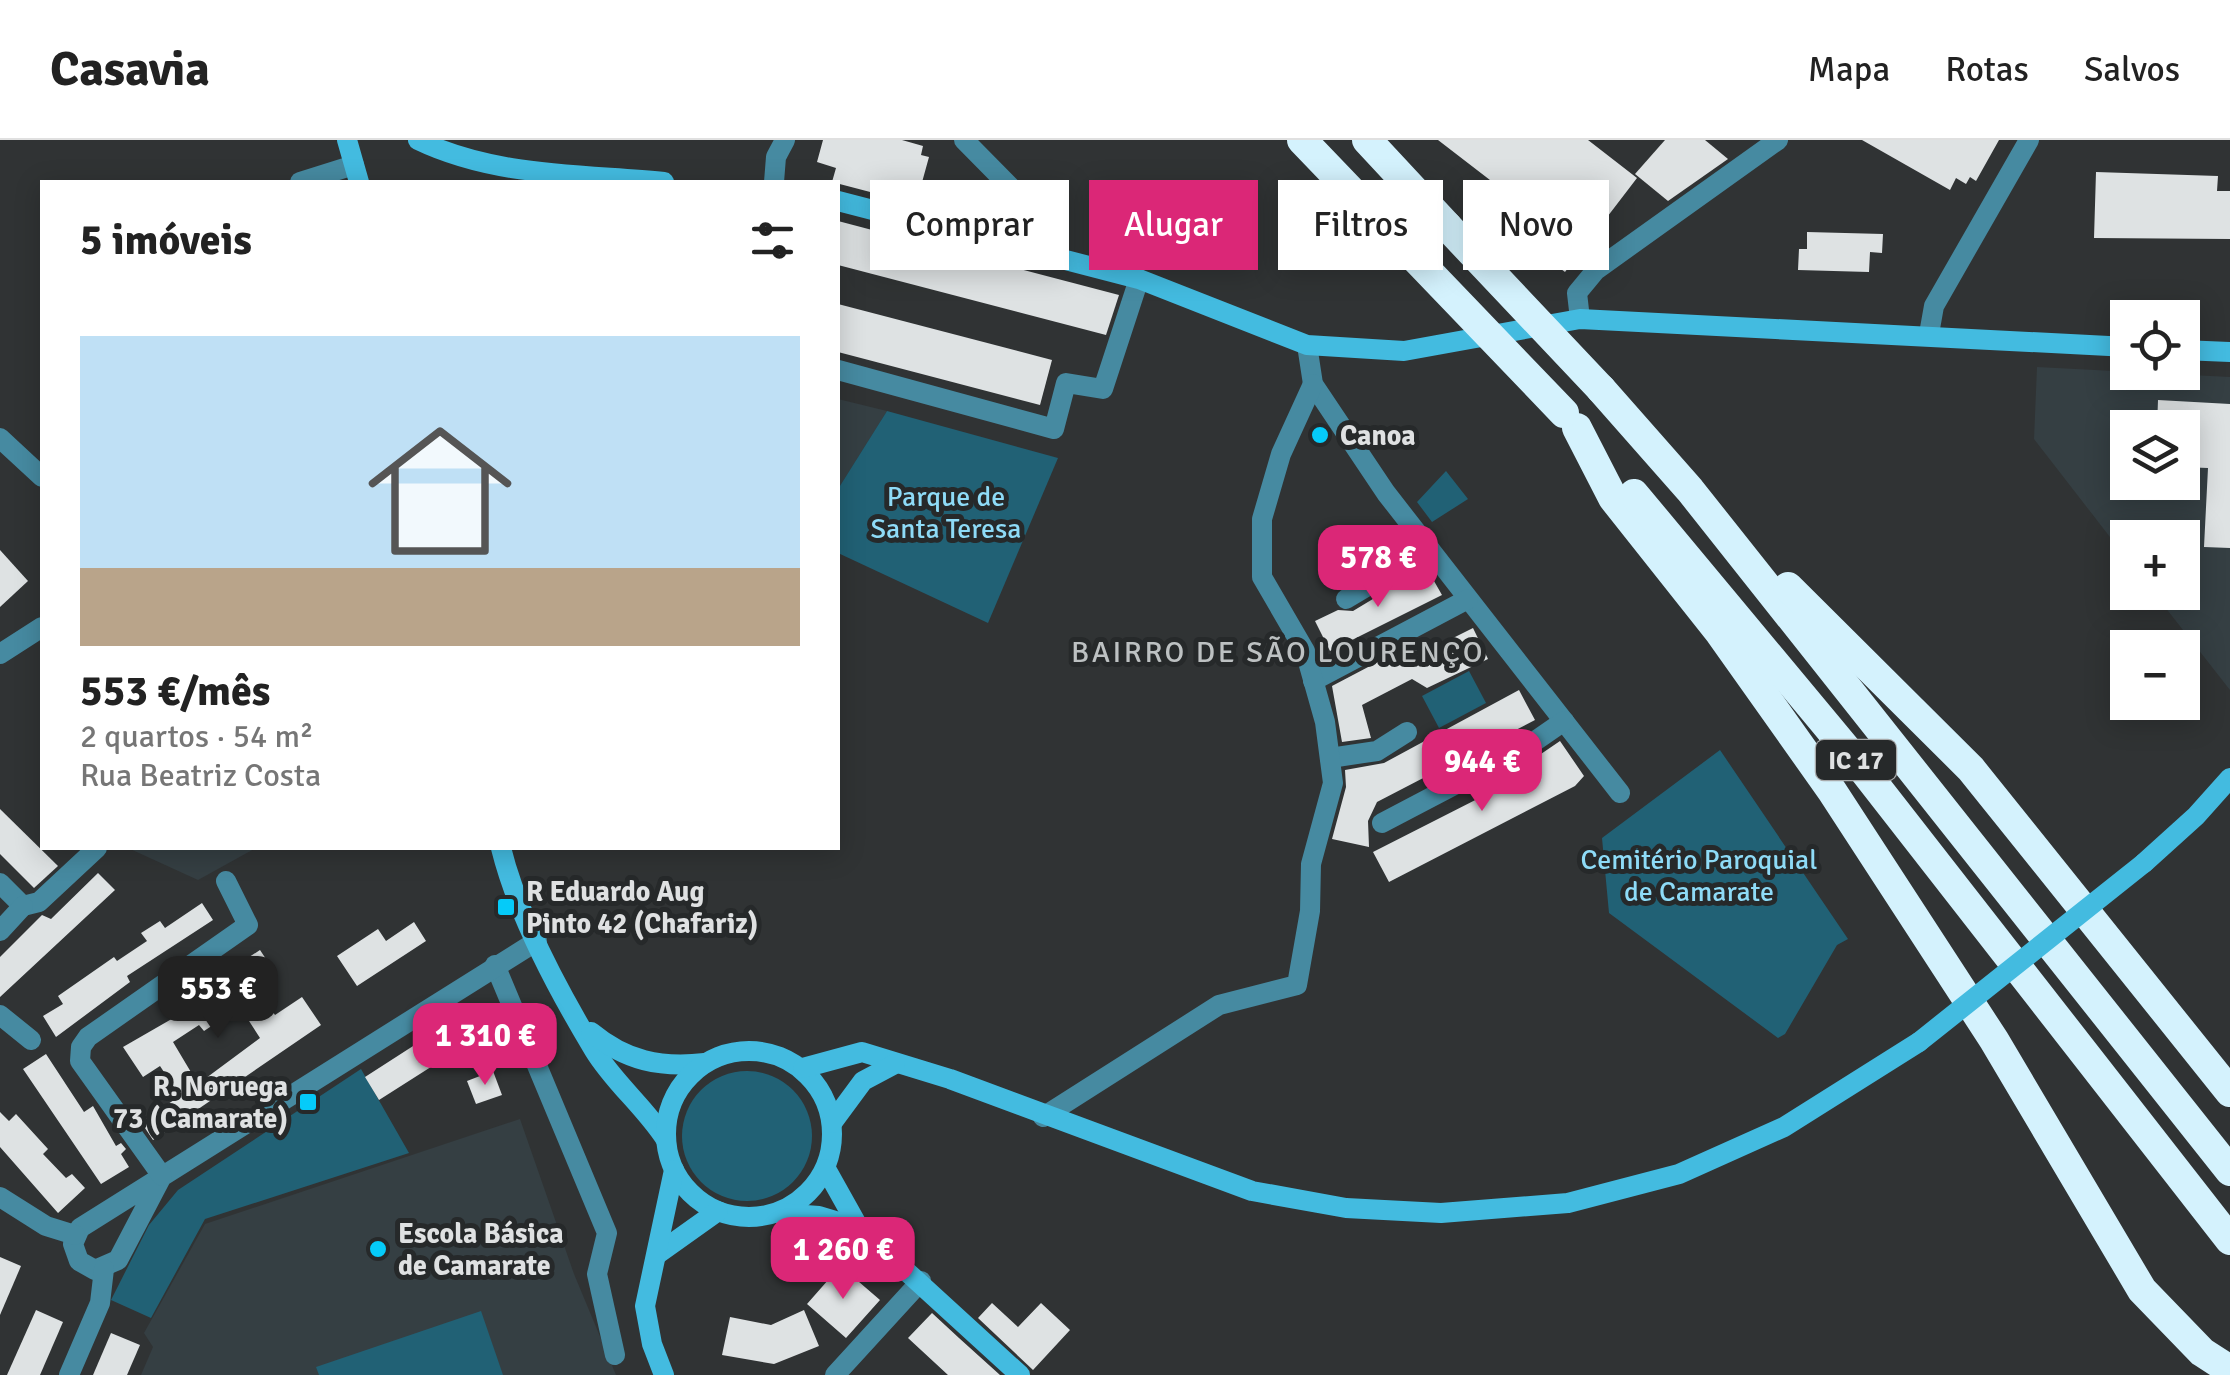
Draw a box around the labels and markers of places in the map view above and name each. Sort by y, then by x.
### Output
place label: Canoa [1340,419,1416,453]
marker: Canoa [1309,424,1331,446]
pin: 578 € [1308,525,1448,610]
pin: 944 € [1412,729,1552,814]
place label: R Eduardo Aug Pinto 42 (Chafariz) [526,875,758,941]
marker: R Eduardo Aug Pinto 42 (Chafariz) [495,896,517,918]
pin: 553 € [148,956,288,1041]
pin: 1 310 € [393,1003,577,1088]
place label: R. Noruega 73 (Camarate) [113,1070,288,1136]
marker: R. Noruega 73 (Camarate) [297,1091,319,1113]
place label: Escola Básica de Camarate [398,1217,564,1283]
pin: 1 260 € [751,1217,935,1302]
marker: Escola Básica de Camarate [367,1238,389,1260]

